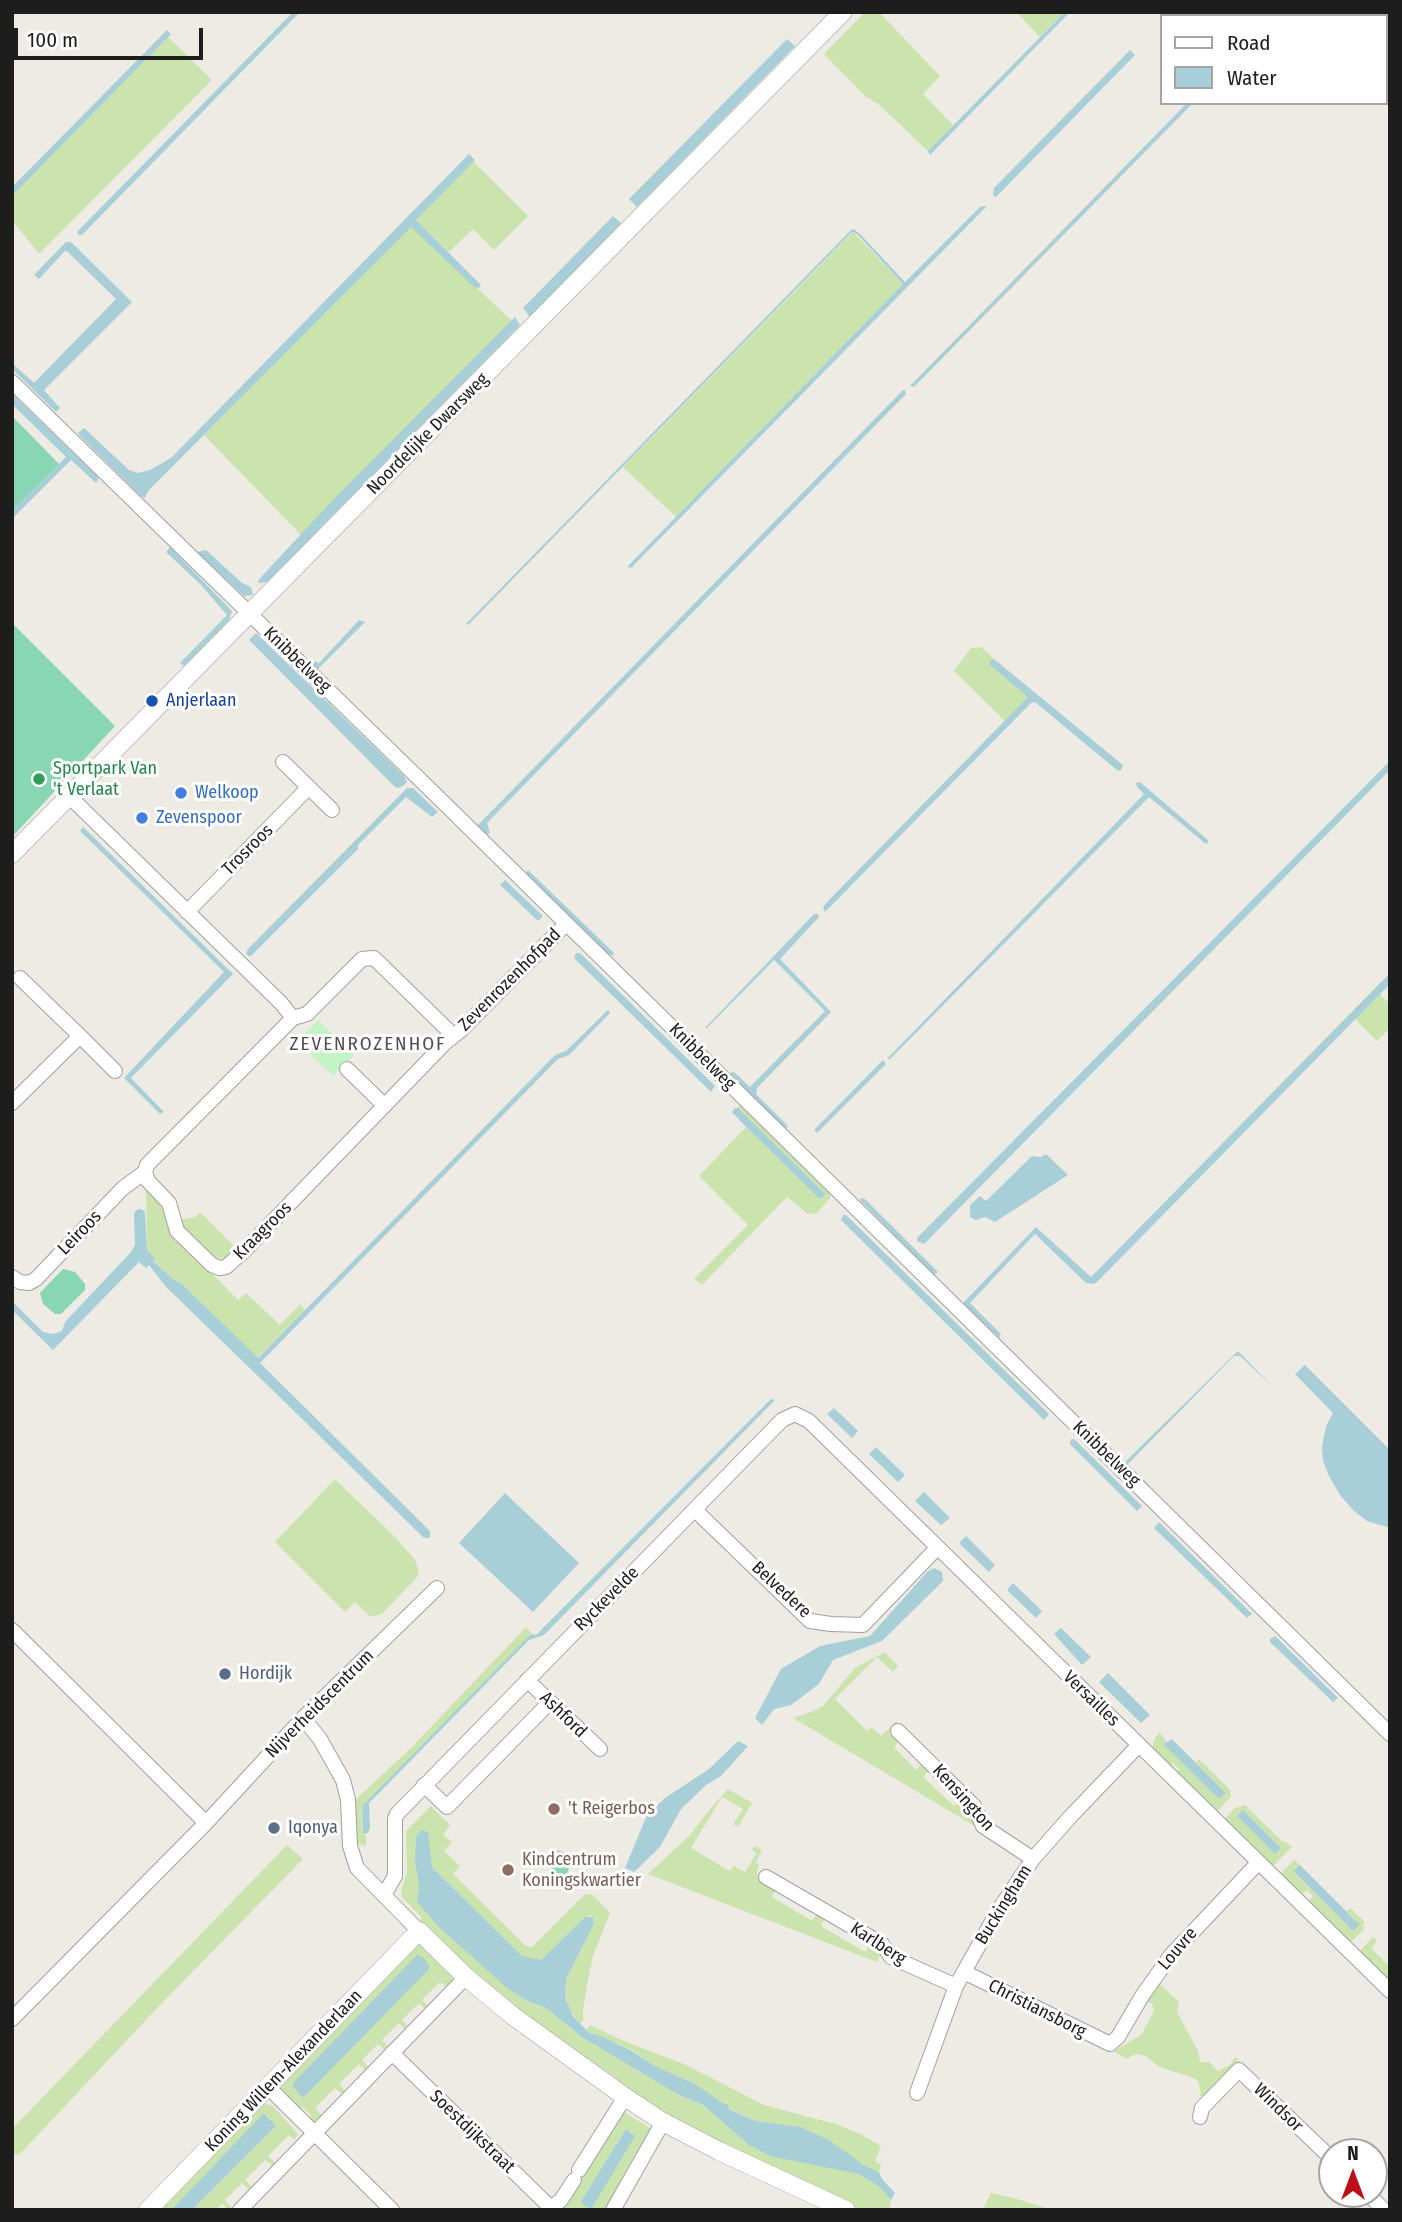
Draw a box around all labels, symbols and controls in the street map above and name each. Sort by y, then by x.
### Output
scale bar [18,14,206,58]
legend [1160,14,1388,105]
text: 100 m [27,27,78,53]
text: Road [1227,30,1271,56]
text: Water [1227,65,1277,91]
street label: Noordelijke Dwarsweg [363,369,493,499]
street label: Knibbelweg [259,623,335,697]
place label: Anjerlaan [166,690,236,712]
marker: Anjerlaan [144,693,160,709]
place label: Sportpark Van 't Verlaat [53,758,157,800]
marker: Sportpark Van 't Verlaat [31,771,47,787]
place label: Welkoop [195,782,259,804]
marker: Welkoop [173,785,189,801]
place label: Zevenspoor [156,807,242,829]
marker: Zevenspoor [134,810,150,826]
street label: Trosroos [218,820,278,880]
street label: Zevenrozenhofpad [454,924,566,1036]
street label: Knibbelweg [664,1019,740,1095]
district label: ZEVENROZENHOF [291,1034,445,1056]
street label: Kraagroos [229,1197,297,1265]
street label: Leiroos [54,1206,106,1260]
street label: Knibbelweg [1068,1417,1144,1491]
street label: Belvedere [747,1557,815,1623]
street label: Ryckevelde [570,1562,644,1636]
street label: Nijverheidscentrum [261,1645,379,1763]
place label: Hordijk [239,1663,292,1685]
marker: Hordijk [217,1666,233,1682]
street label: Versailles [1058,1667,1124,1731]
street label: Ashford [535,1687,591,1743]
street label: Kensington [927,1760,999,1836]
place label: 't Reigerbos [568,1798,655,1820]
marker: 't Reigerbos [546,1801,562,1817]
place label: Iqonya [288,1817,338,1839]
marker: Iqonya [266,1820,282,1836]
place label: Kindcentrum Koningskwartier [522,1849,641,1892]
street label: Buckingham [971,1861,1037,1949]
marker: Kindcentrum Koningskwartier [500,1862,516,1878]
street label: Karlberg [846,1918,910,1970]
street label: Louvre [1154,1923,1202,1975]
street label: Christiansborg [984,1975,1090,2043]
street label: Koning Willem-Alexanderlaan [201,1985,367,2157]
street label: Windsor [1249,2079,1307,2137]
street label: Soestdijkstraat [425,2086,519,2178]
north arrow [1318,2138,1388,2208]
text: N [1347,2142,1359,2165]

